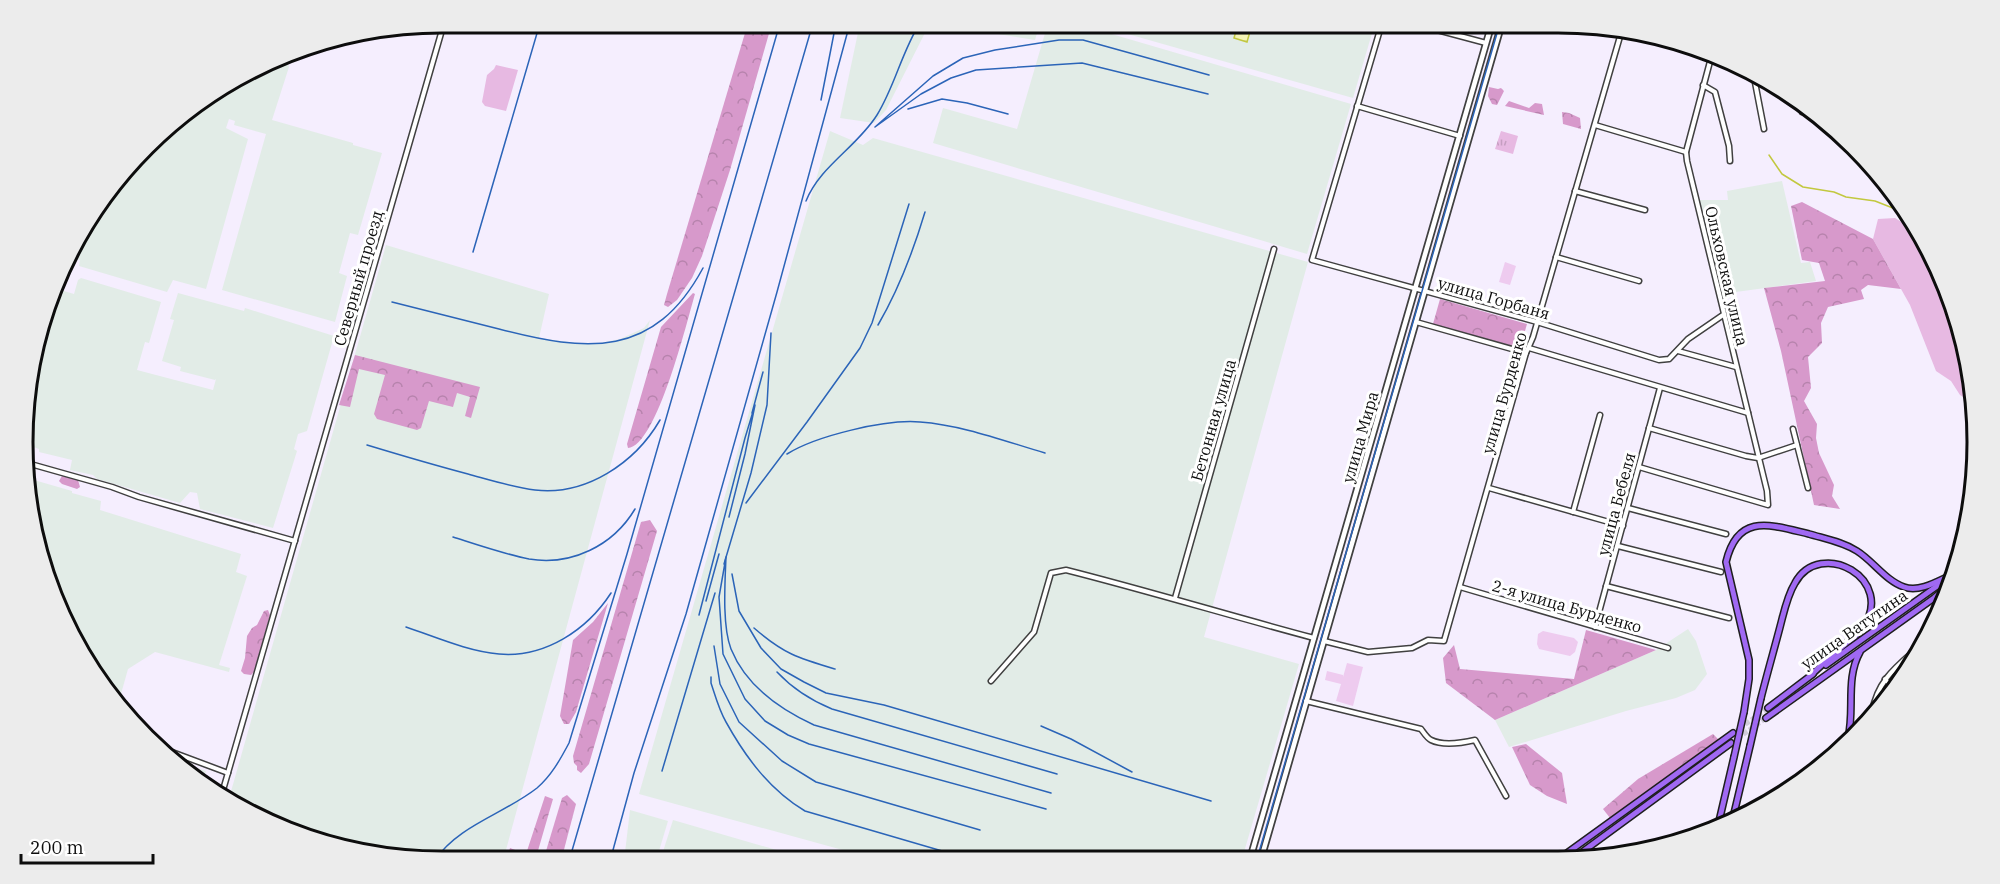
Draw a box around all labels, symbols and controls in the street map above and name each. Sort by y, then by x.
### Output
street label: Ольховская улица [1701,204,1753,348]
street label: Северный проезд [329,208,387,348]
street label: улица Горбаня [1436,272,1552,324]
street label: улица Бурденко [1477,330,1531,456]
street label: Бетонная улица [1186,356,1240,483]
street label: улица Мира [1337,389,1383,485]
street label: улица Бебеля [1593,450,1639,558]
street label: 2-я улица Бурденко [1490,575,1644,637]
street label: улица Ватутина [1797,585,1911,673]
scale bar [21,827,153,865]
text: 200 m [30,836,84,859]

